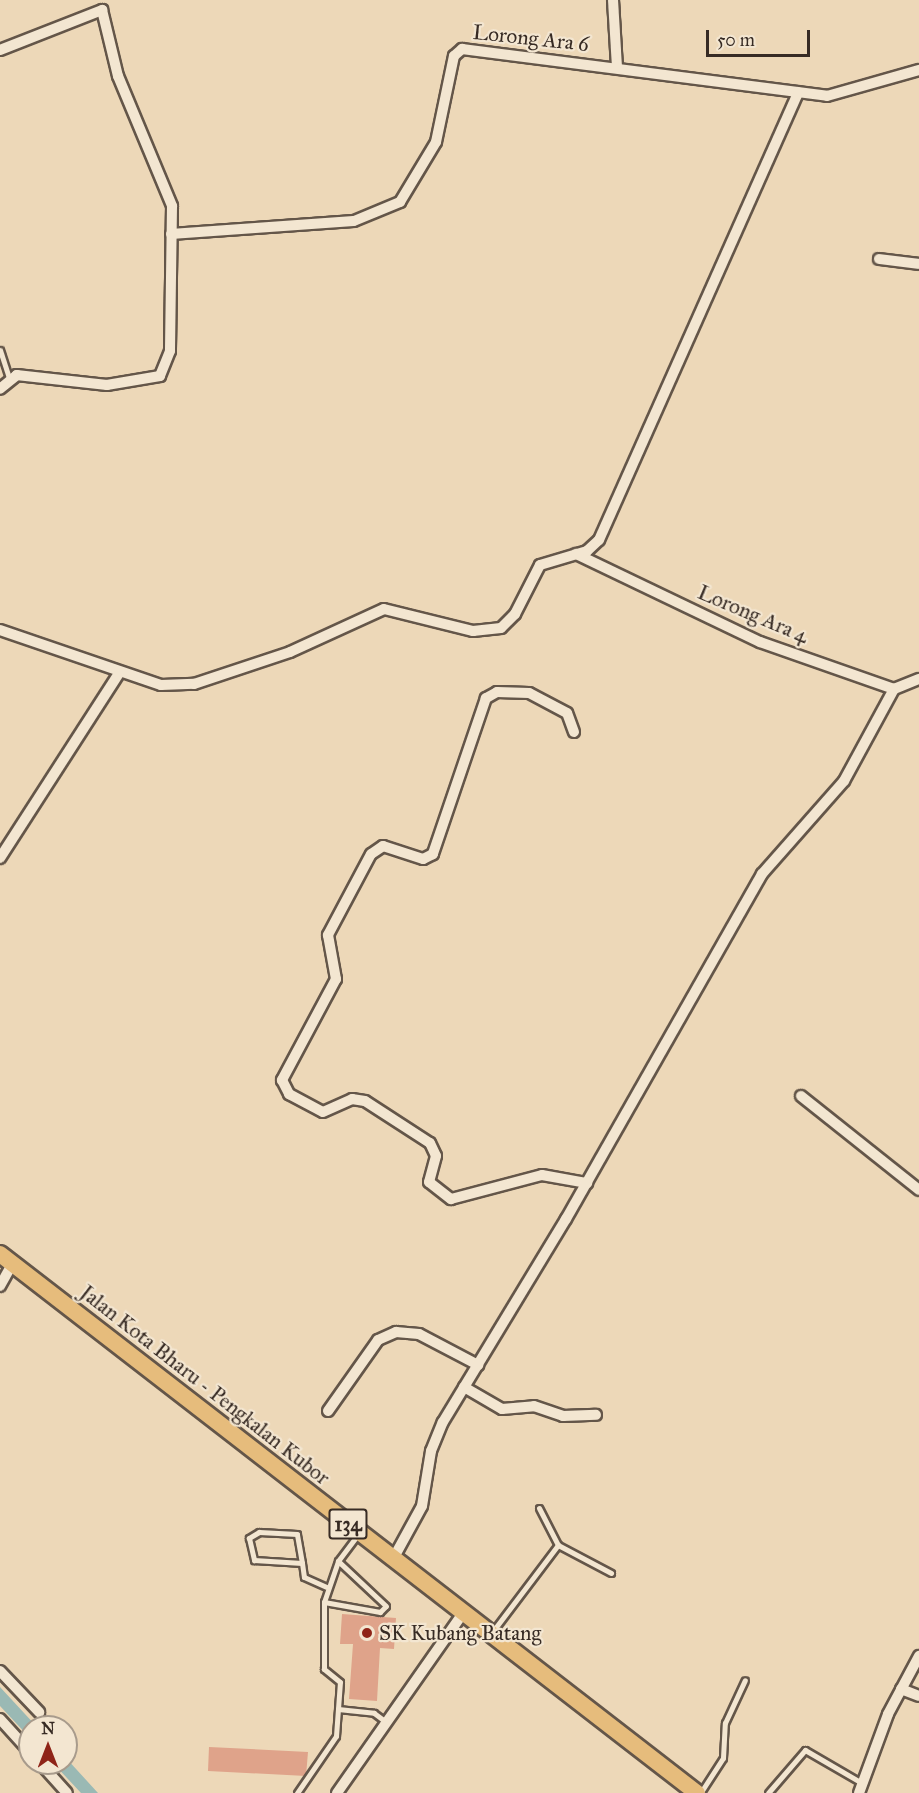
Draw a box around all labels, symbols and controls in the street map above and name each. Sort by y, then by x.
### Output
scale bar [709,18,812,56]
street label: Lorong Ara 6 [472,19,590,57]
text: 50 m [717,29,755,51]
street label: Lorong Ara 4 [694,579,812,649]
street label: Jalan Kota Bharu - Pengkalan Kubor [75,1280,335,1490]
road number: 134 [327,1507,369,1541]
place label: SK Kubang Batang [379,1620,541,1646]
marker: SK Kubang Batang [360,1626,374,1640]
north arrow [18,1715,78,1775]
text: N [41,1719,55,1738]

